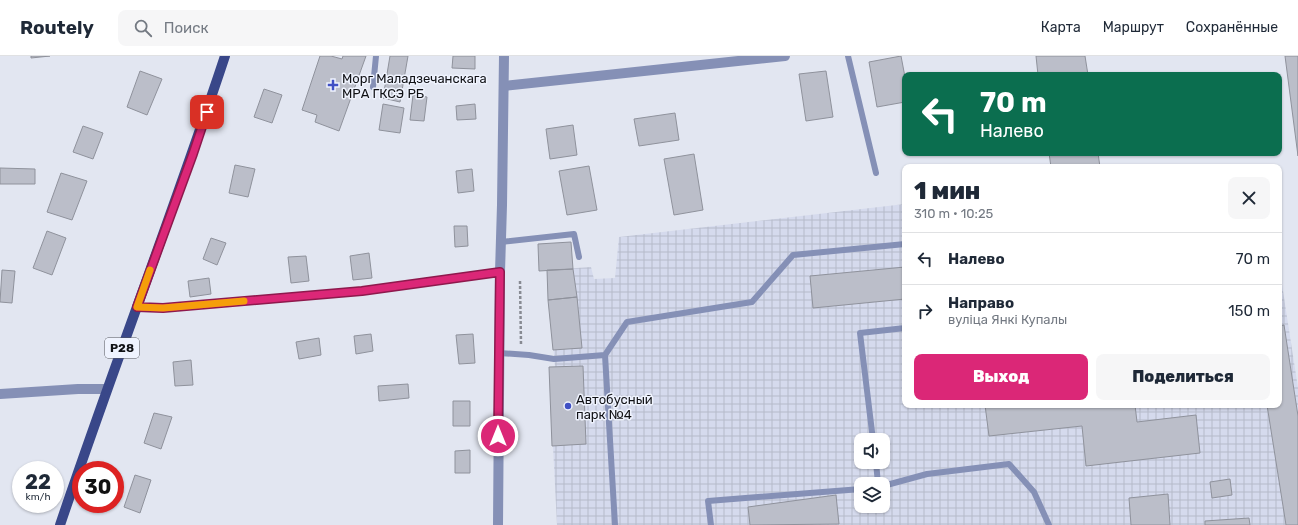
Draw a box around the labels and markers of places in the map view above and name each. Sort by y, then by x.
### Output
place label: Морг Маладзечанскага МРА ГКСЭ РБ [342,71,487,101]
marker: Морг Маладзечанскага МРА ГКСЭ РБ [327,79,339,91]
pin [190,95,224,129]
place label: Автобусный парк №4 [576,392,653,422]
marker: Автобусный парк №4 [563,401,573,411]

